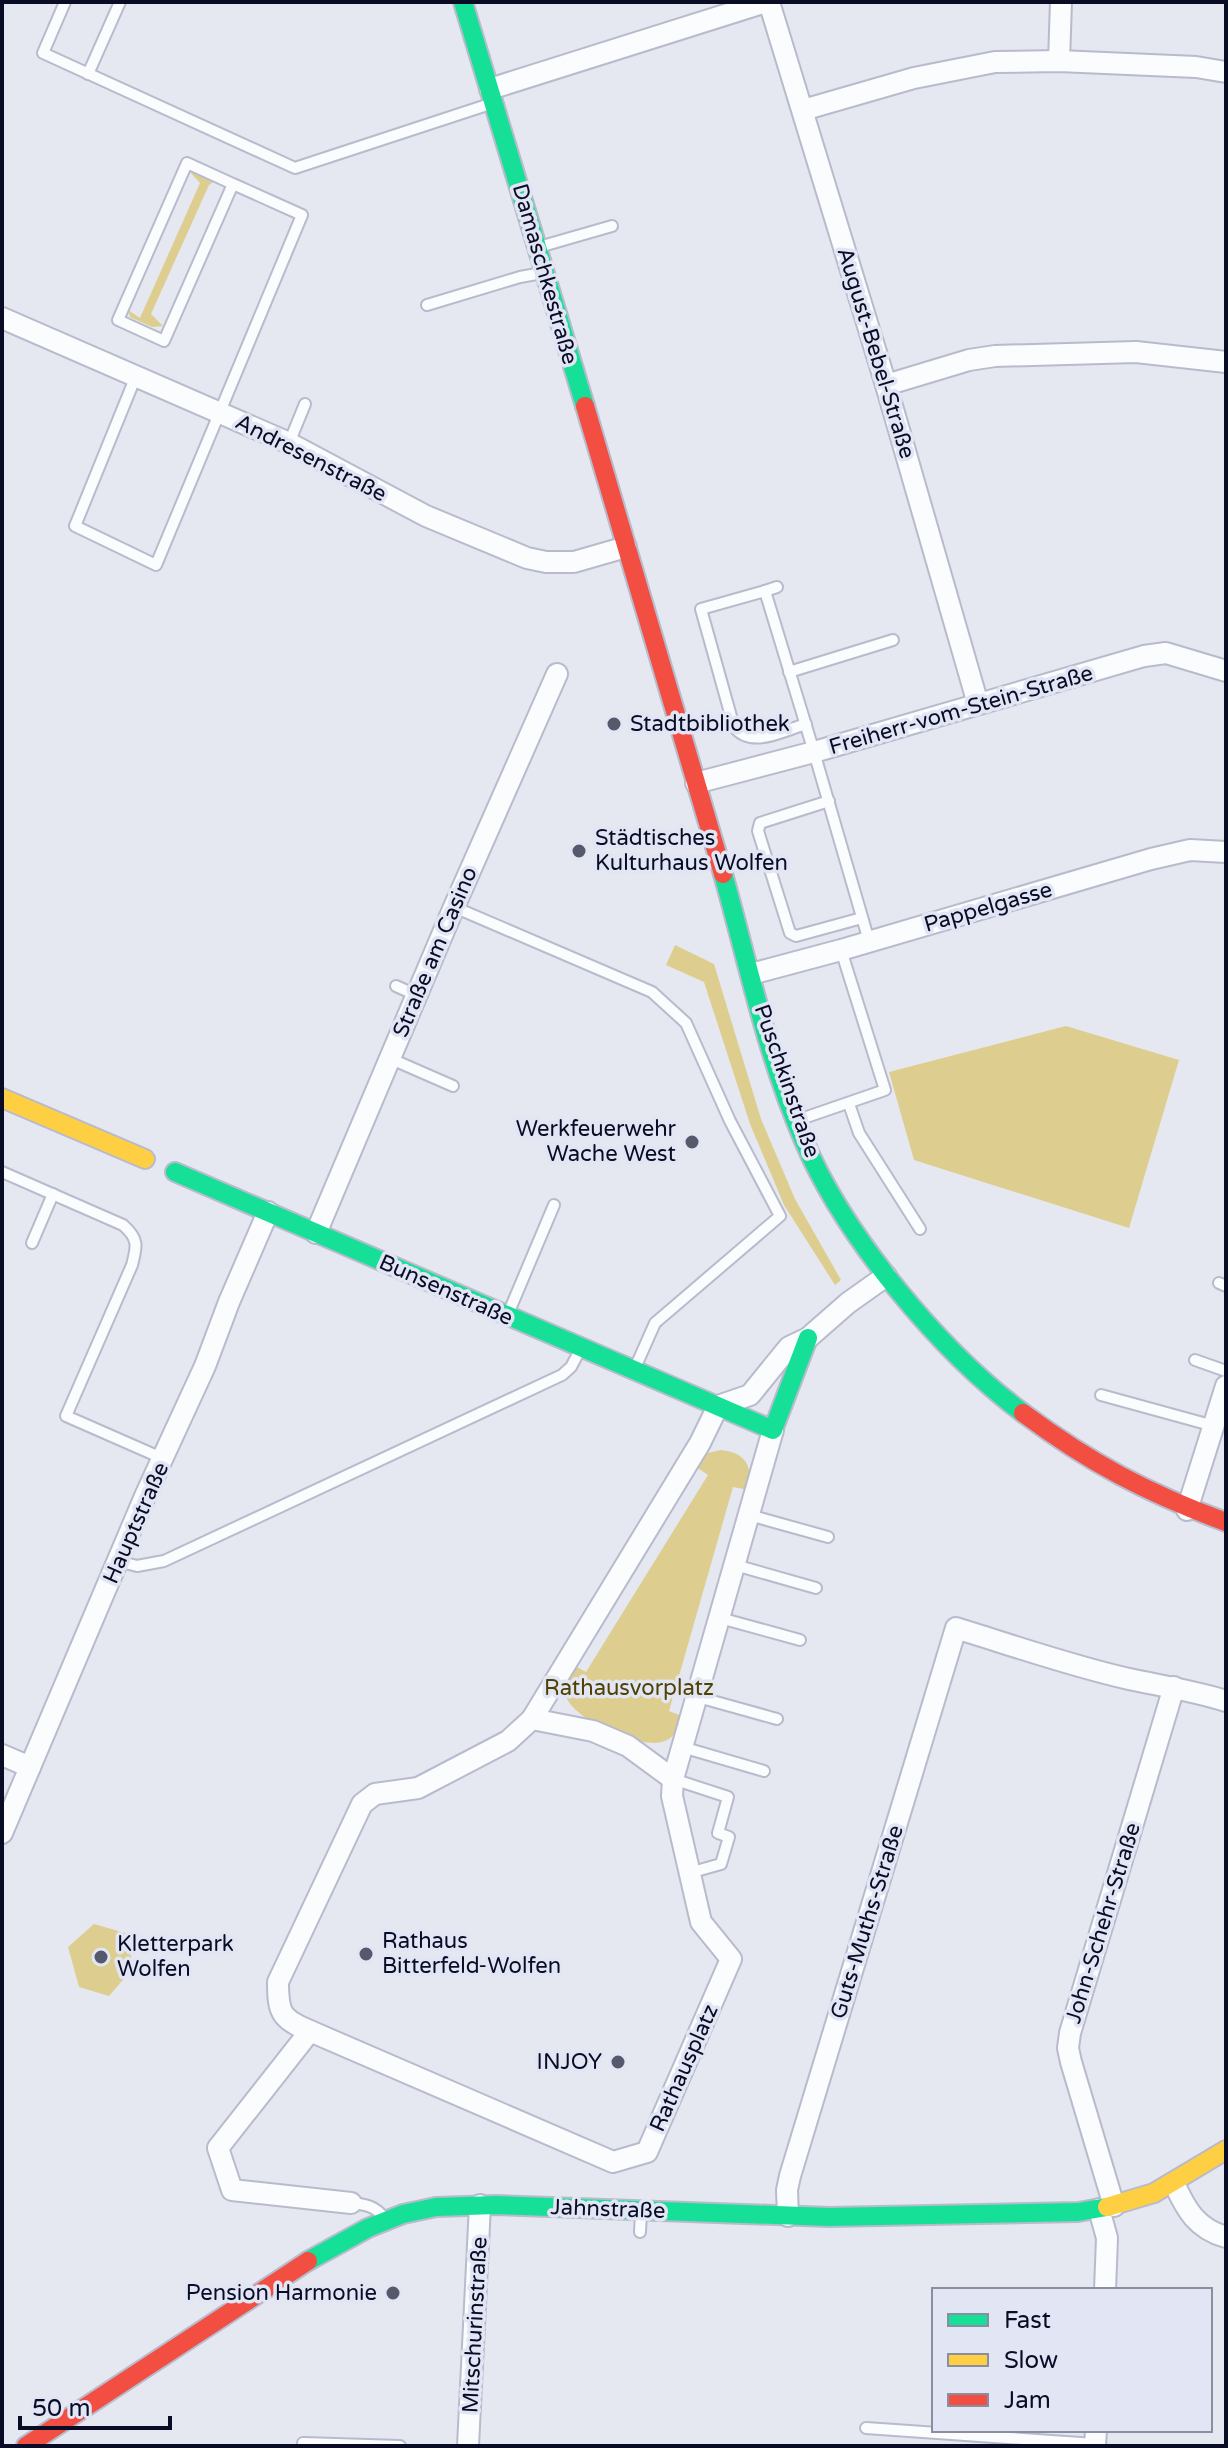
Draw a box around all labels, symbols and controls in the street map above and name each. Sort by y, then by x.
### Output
street label: Damaschkestraße [507,181,583,367]
street label: August-Bebel-Straße [831,244,921,462]
street label: Andresenstraße [231,409,391,507]
street label: Freiherr-vom-Stein-Straße [826,660,1096,760]
place label: Stadtbibliothek [630,711,790,737]
marker: Stadtbibliothek [605,715,623,733]
place label: Städtisches Kulturhaus Wolfen [595,825,788,876]
marker: Städtisches Kulturhaus Wolfen [570,842,588,860]
street label: Straße am Casino [387,863,483,1041]
street label: Pappelgasse [921,876,1055,938]
street label: Puschkinstraße [749,1001,825,1161]
place label: Werkfeuerwehr Wache West [516,1116,677,1167]
marker: Werkfeuerwehr Wache West [683,1133,701,1151]
street label: Bunsenstraße [375,1249,517,1331]
street label: Hauptstraße [98,1458,174,1588]
park label: Rathausvorplatz [544,1675,714,1701]
street label: John-Schehr-Straße [1060,1819,1146,2027]
street label: Guts-Muths-Straße [825,1822,909,2022]
place label: Rathaus Bitterfeld-Wolfen [382,1928,561,1979]
place label: Kletterpark Wolfen [117,1931,234,1982]
marker: Rathaus Bitterfeld-Wolfen [357,1945,375,1963]
marker: Kletterpark Wolfen [92,1948,110,1966]
street label: Rathausplatz [644,2000,724,2136]
place label: INJOY [537,2049,602,2075]
marker: INJOY [609,2053,627,2071]
street label: Jahnstraße [550,2194,666,2224]
street label: Mitschurinstraße [457,2236,493,2414]
place label: Pension Harmonie [186,2280,377,2306]
marker: Pension Harmonie [384,2284,402,2302]
legend [932,2288,1212,2432]
text: Fast [1004,2306,1051,2335]
text: Slow [1004,2346,1058,2375]
scale bar [20,2380,170,2430]
text: Jam [1004,2386,1051,2415]
text: 50 m [32,2394,90,2423]

